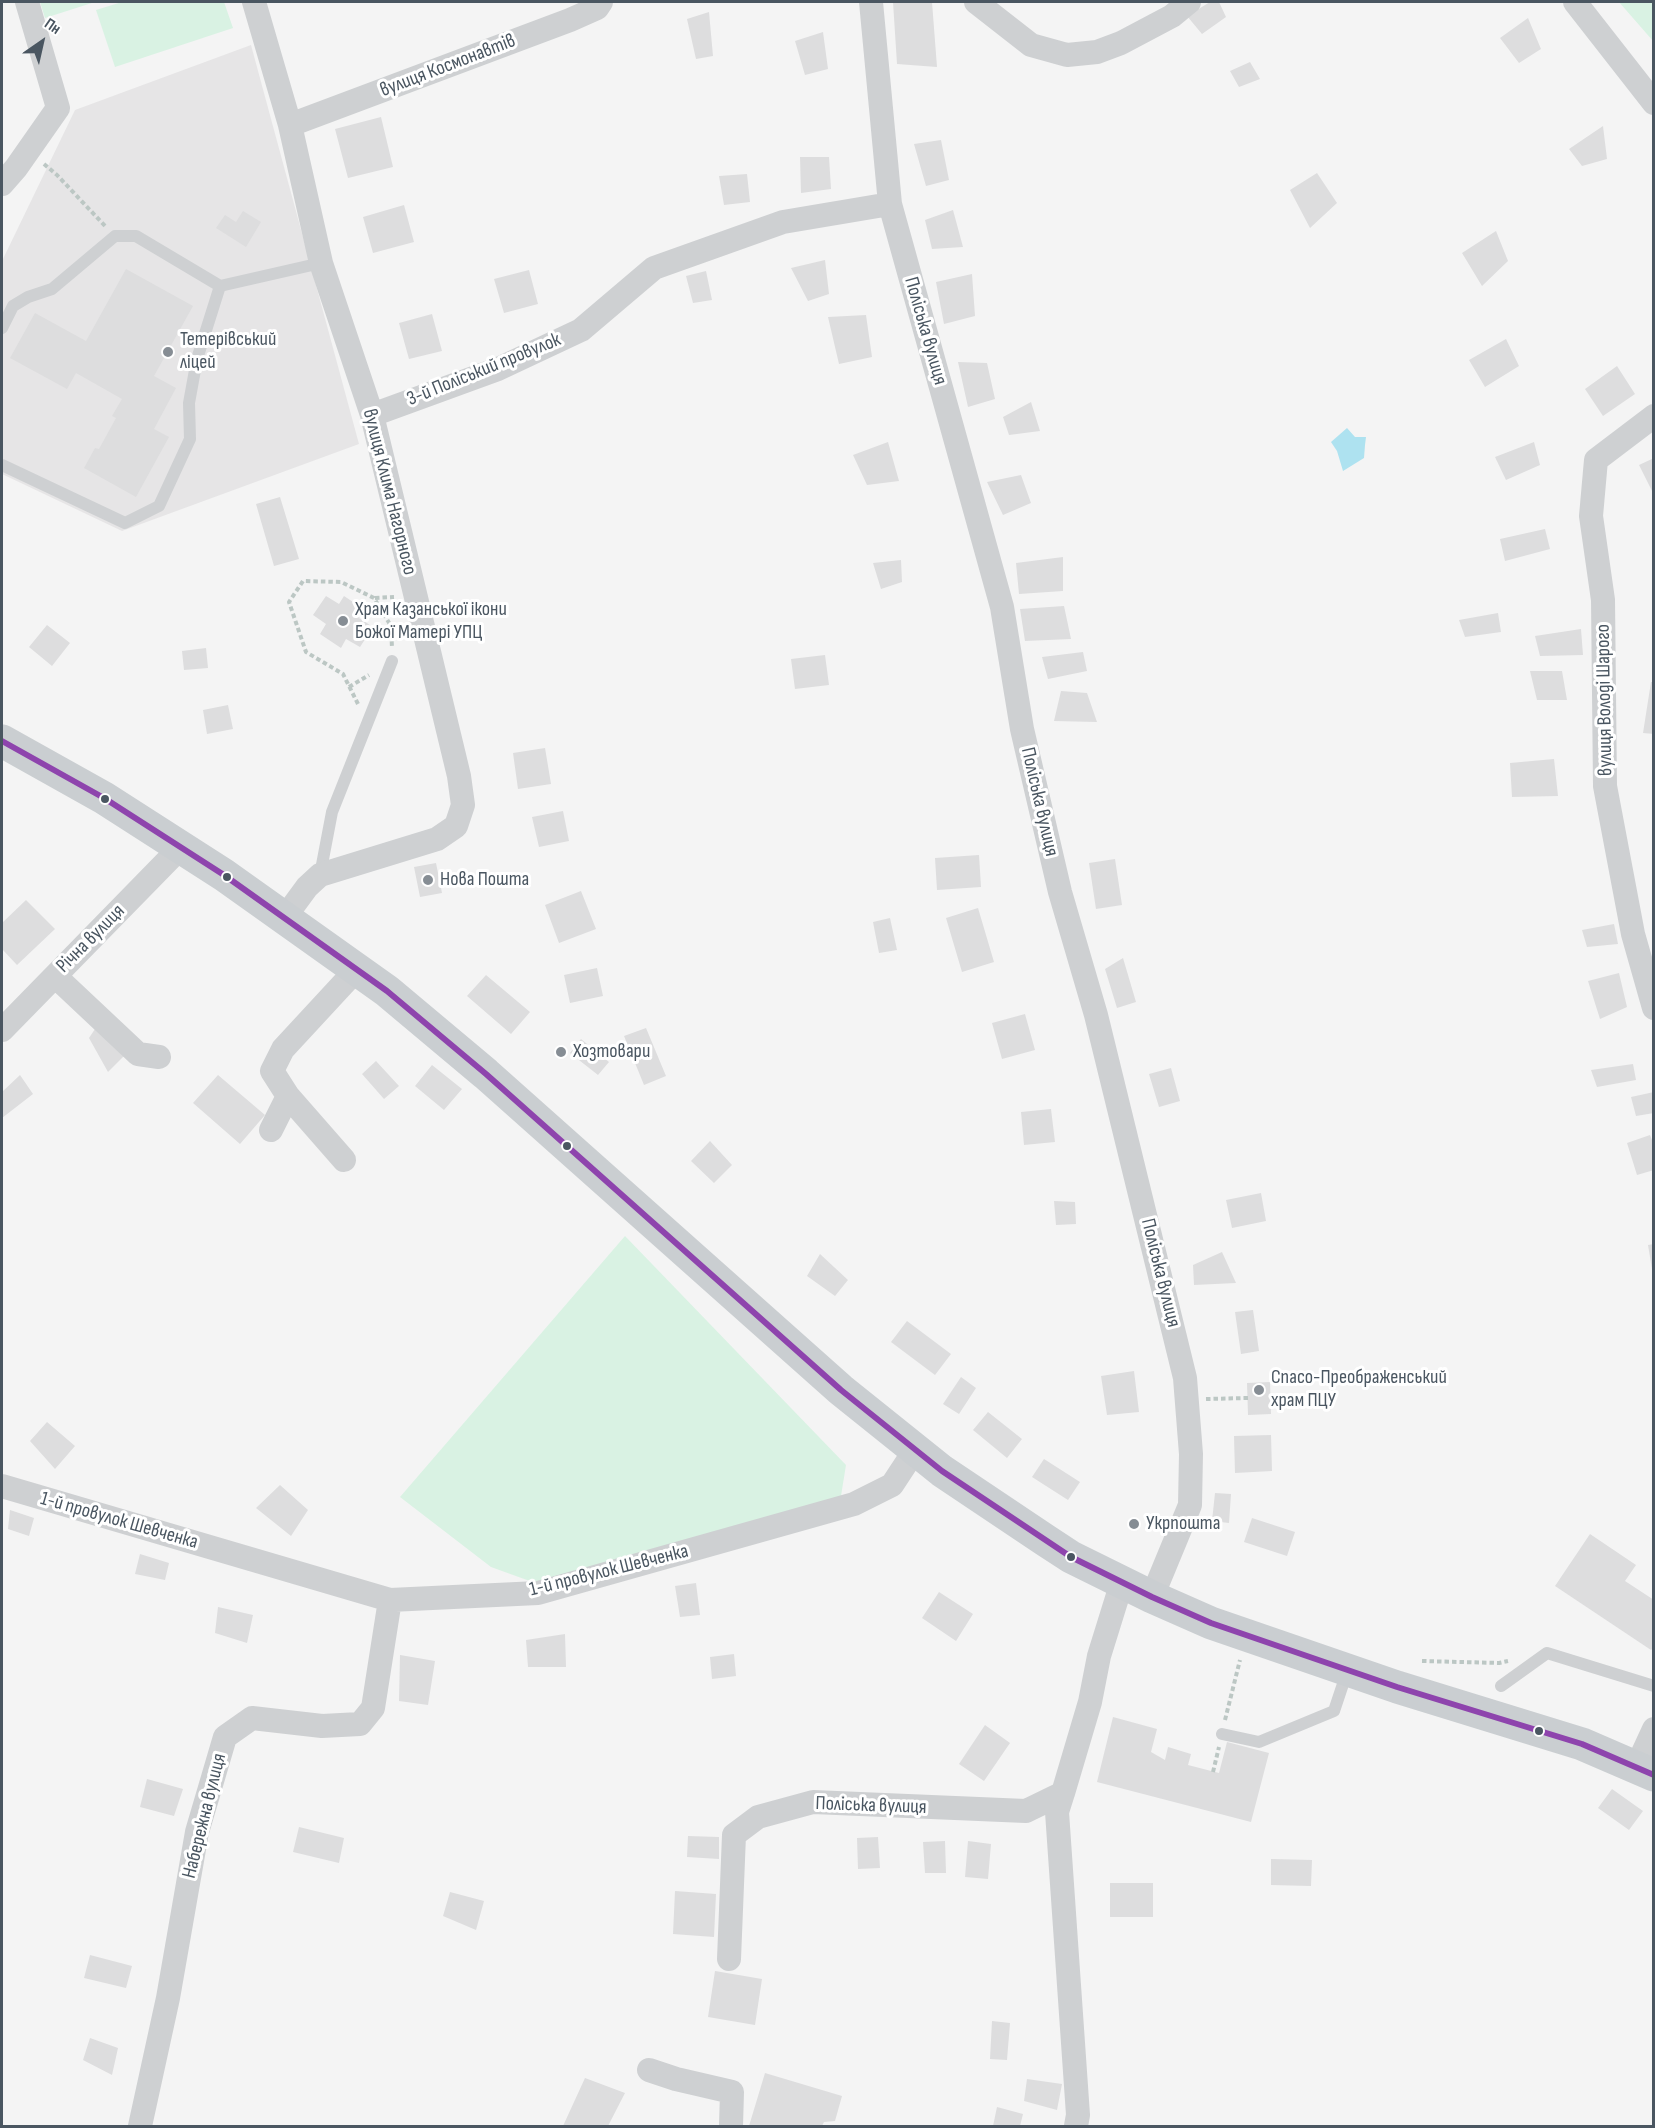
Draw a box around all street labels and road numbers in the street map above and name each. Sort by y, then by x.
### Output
street label: вулиця Космонавтів [377,29,519,103]
street label: Поліська вулиця [898,274,952,388]
street label: 3-й Поліський провулок [404,328,564,412]
street label: вулиця Клима Нагорного [357,407,421,577]
street label: вулиця Володі Шарого [1592,624,1618,776]
street label: Поліська вулиця [1015,745,1063,859]
street label: Річна вулиця [52,900,130,978]
street label: Поліська вулиця [1135,1216,1185,1330]
street label: 1-й провулок Шевченка [38,1487,200,1555]
street label: 1-й провулок Шевченка [527,1540,691,1602]
street label: Набережна вулиця [178,1751,232,1881]
street label: Поліська вулиця [815,1792,927,1820]

